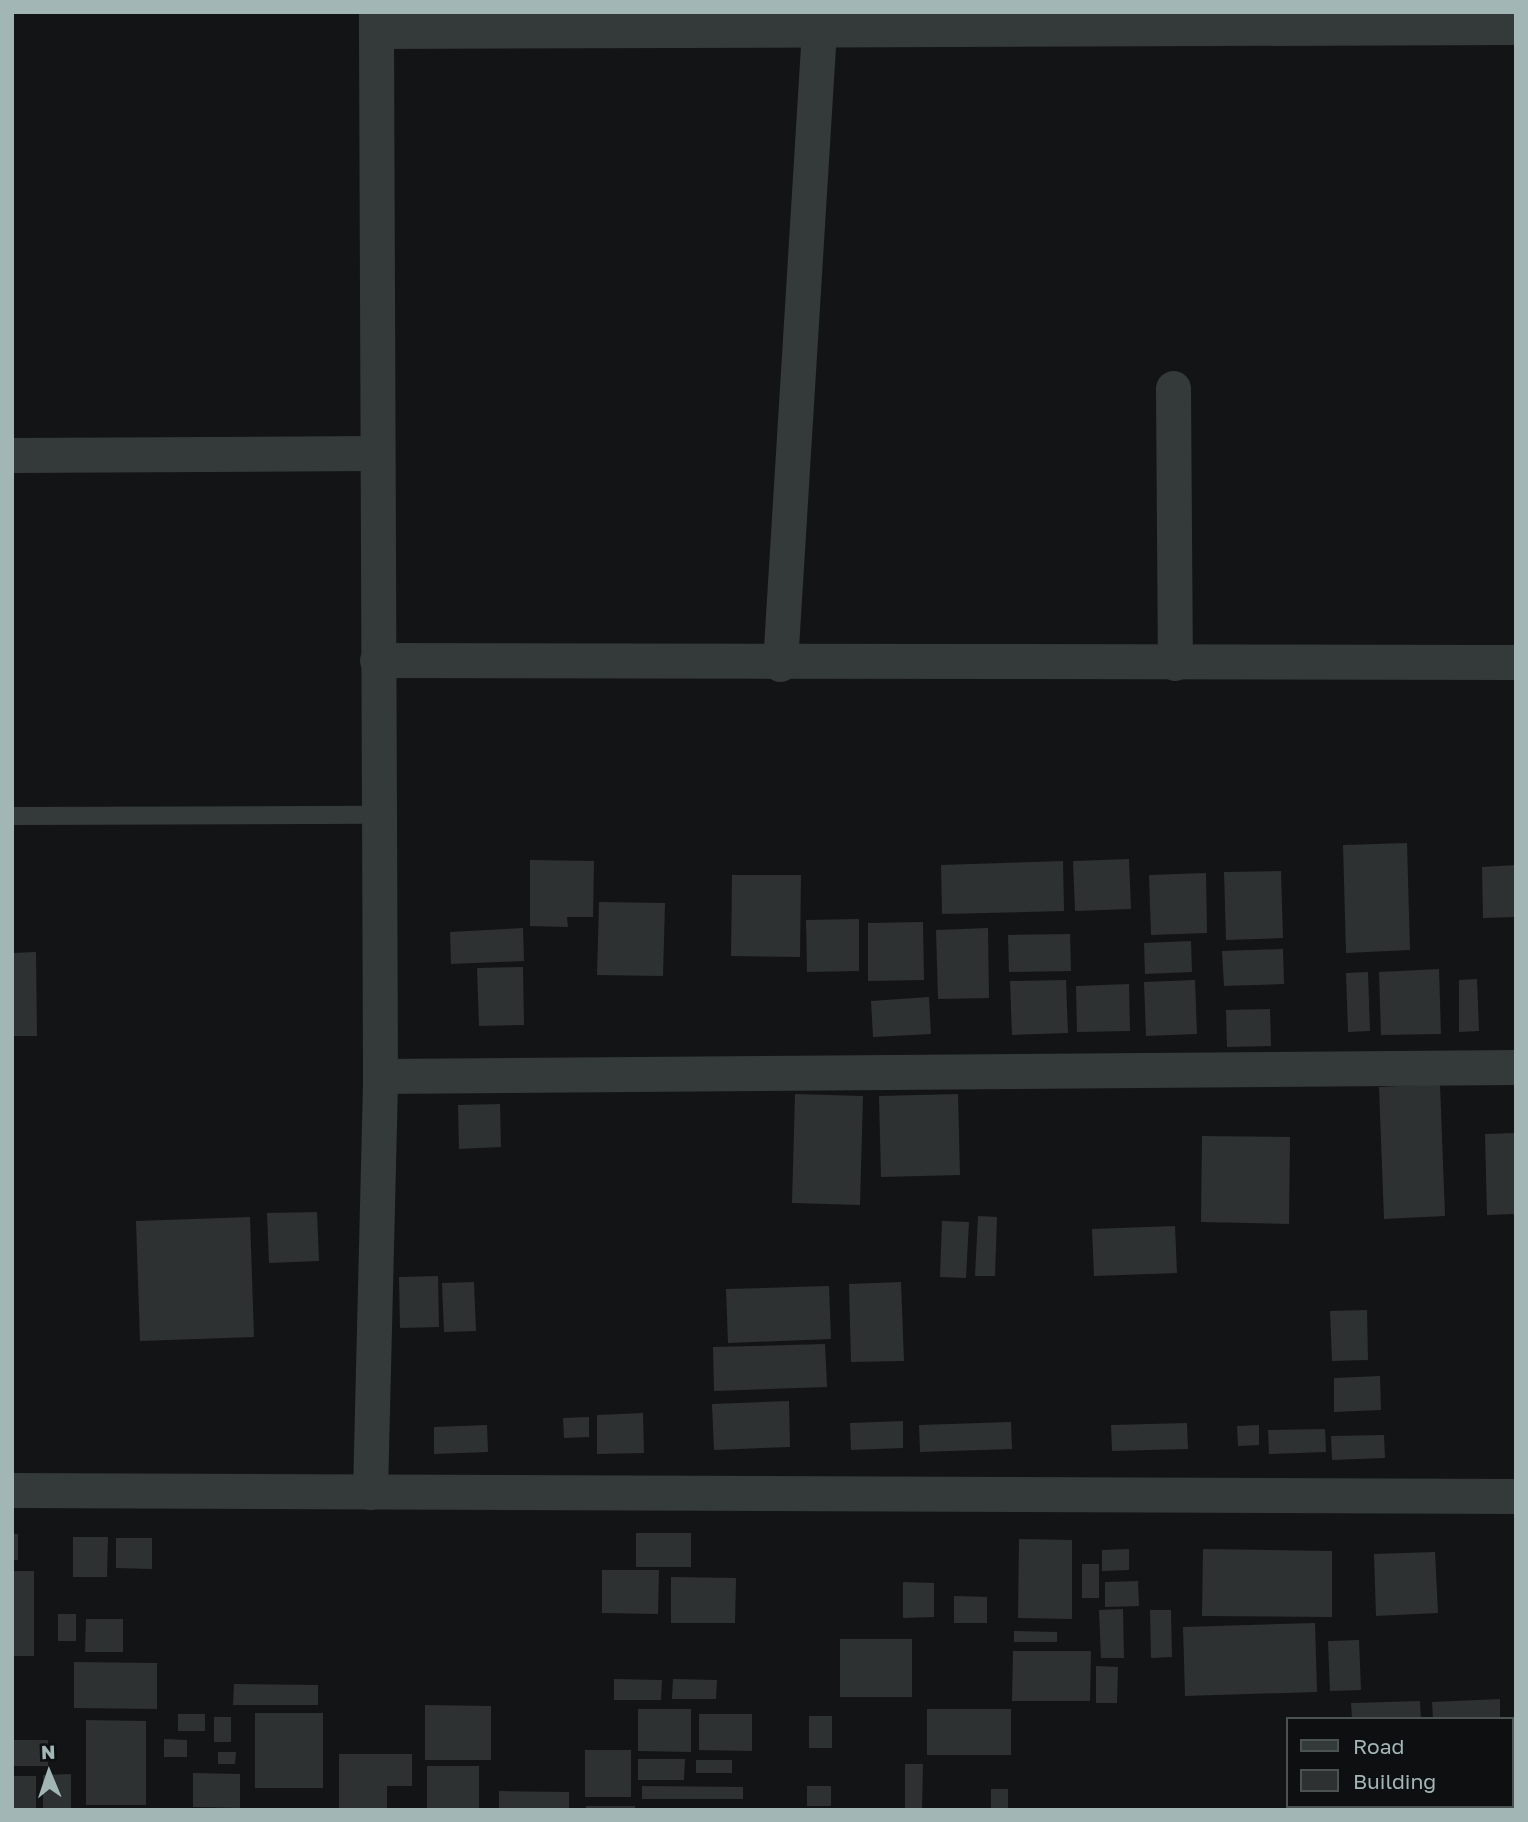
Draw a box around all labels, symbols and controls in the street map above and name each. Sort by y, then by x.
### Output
legend [1286,1717,1514,1808]
text: Road [1353,1733,1404,1759]
north arrow [14,1738,84,1808]
text: N [41,1740,56,1763]
text: Building [1353,1768,1436,1794]

